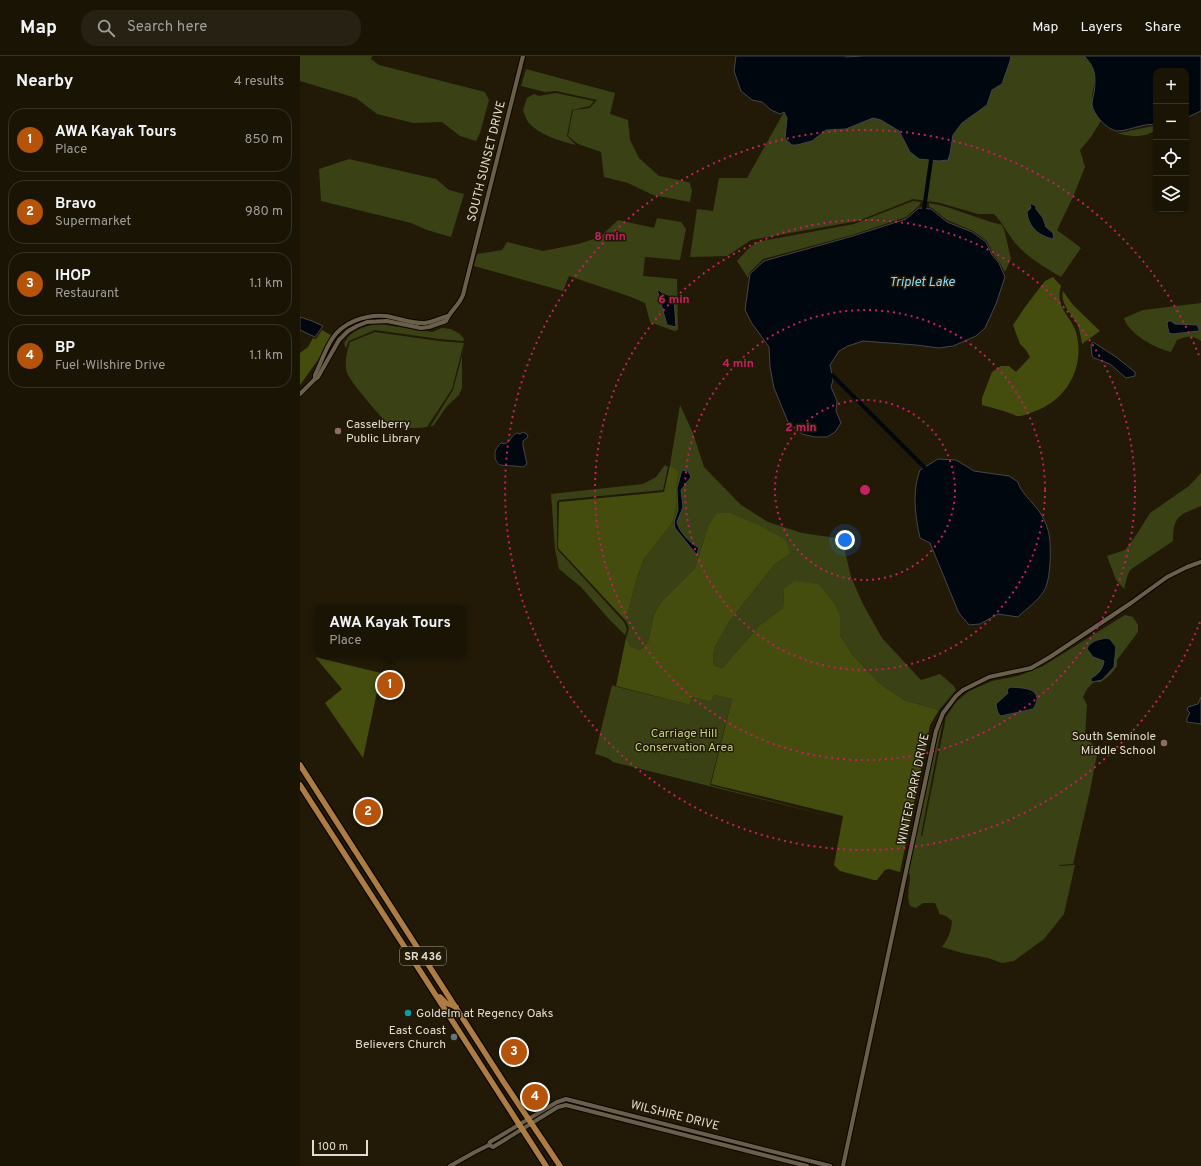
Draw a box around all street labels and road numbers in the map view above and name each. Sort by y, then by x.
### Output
street label: SOUTH SUNSET DRIVE [464,99,510,223]
street label: WINTER PARK DRIVE [894,732,934,847]
road number: SR 436 [400,947,446,965]
street label: WILSHIRE DRIVE [629,1097,721,1135]

